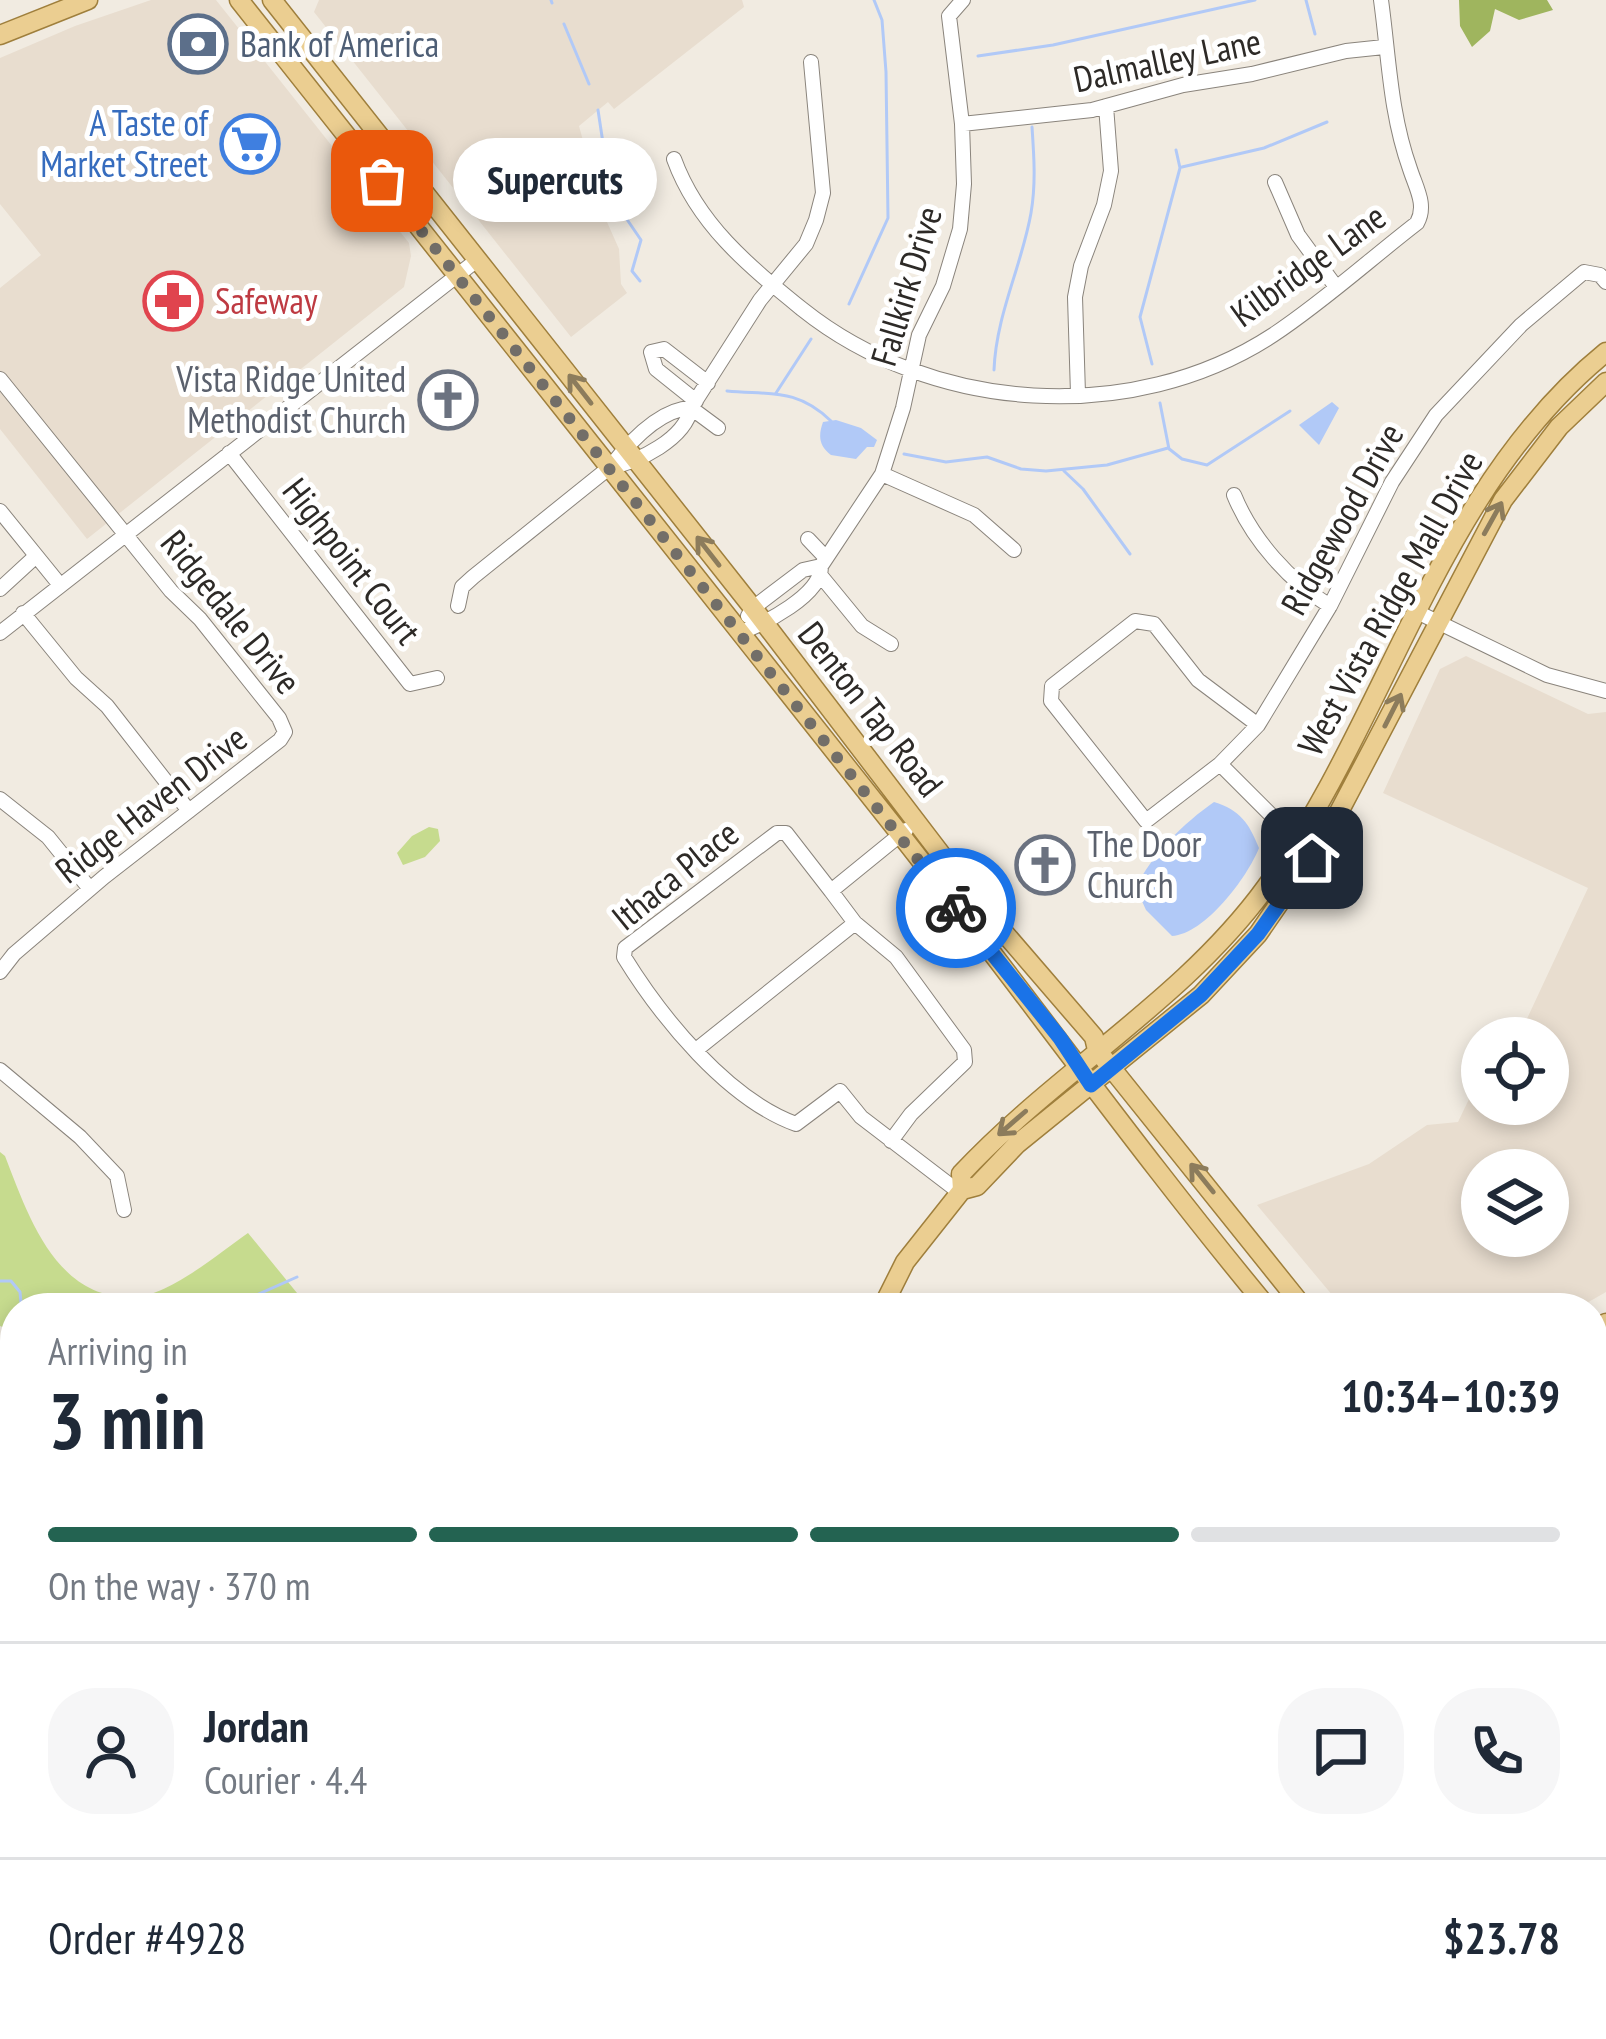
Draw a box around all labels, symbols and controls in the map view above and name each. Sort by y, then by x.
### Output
bank icon: Bank of America [167,13,229,75]
street label: Dalmalley Lane [1069,17,1265,102]
place label: Bank of America [240,20,439,67]
place label: A Taste of Market Street [40,99,210,187]
supermarket icon: A Taste of Market Street [219,113,281,175]
pin [331,130,433,232]
callout: Supercuts [454,139,658,223]
icon: bag [349,148,415,214]
text: Supercuts [487,154,623,205]
street label: Kilbridge Lane [1221,193,1394,337]
street label: Fallkirk Drive [859,201,952,371]
pharmacy icon: Safeway [142,270,204,332]
place label: Safeway [215,277,318,324]
place label: Vista Ridge United Methodist Church [175,355,406,443]
church icon: Vista Ridge United Methodist Church [417,369,479,431]
one-way arrow [567,373,594,405]
street label: Ridgewood Drive [1270,415,1413,623]
street label: West Vista Ridge Mall Drive [1286,442,1493,763]
street label: Highpoint Court [273,468,432,653]
one-way arrow [1482,501,1505,536]
street label: Ridgedale Drive [151,520,312,703]
one-way arrow [695,535,722,567]
street label: Denton Tap Road [788,612,954,806]
one-way arrow [1383,692,1406,728]
street label: Ridge Haven Drive [46,714,256,893]
pin [1261,807,1363,909]
street label: Ithaca Place [602,809,748,940]
place label: The Door Church [1087,820,1201,908]
icon: home [1279,825,1345,891]
church icon: The Door Church [1014,834,1076,896]
courier [896,848,1016,968]
icon: bike [923,875,989,941]
map controls [1461,1017,1569,1257]
button: locate [1461,1017,1569,1125]
one-way arrow [997,1109,1028,1136]
button: layers [1461,1149,1569,1257]
one-way arrow [1189,1163,1216,1194]
text: Arriving in [48,1325,188,1376]
text: 10:34–10:39 [1341,1366,1560,1424]
text: 3 min [48,1370,206,1471]
text: On the way · 370 m [48,1560,310,1611]
button: person [48,1688,174,1814]
button: chat [1278,1688,1404,1814]
button: phone [1434,1688,1560,1814]
text: Jordan [204,1696,309,1754]
text: Courier · 4.4 [204,1754,367,1805]
text: Order #4928 [48,1908,246,1966]
text: $23.78 [1443,1908,1560,1966]

